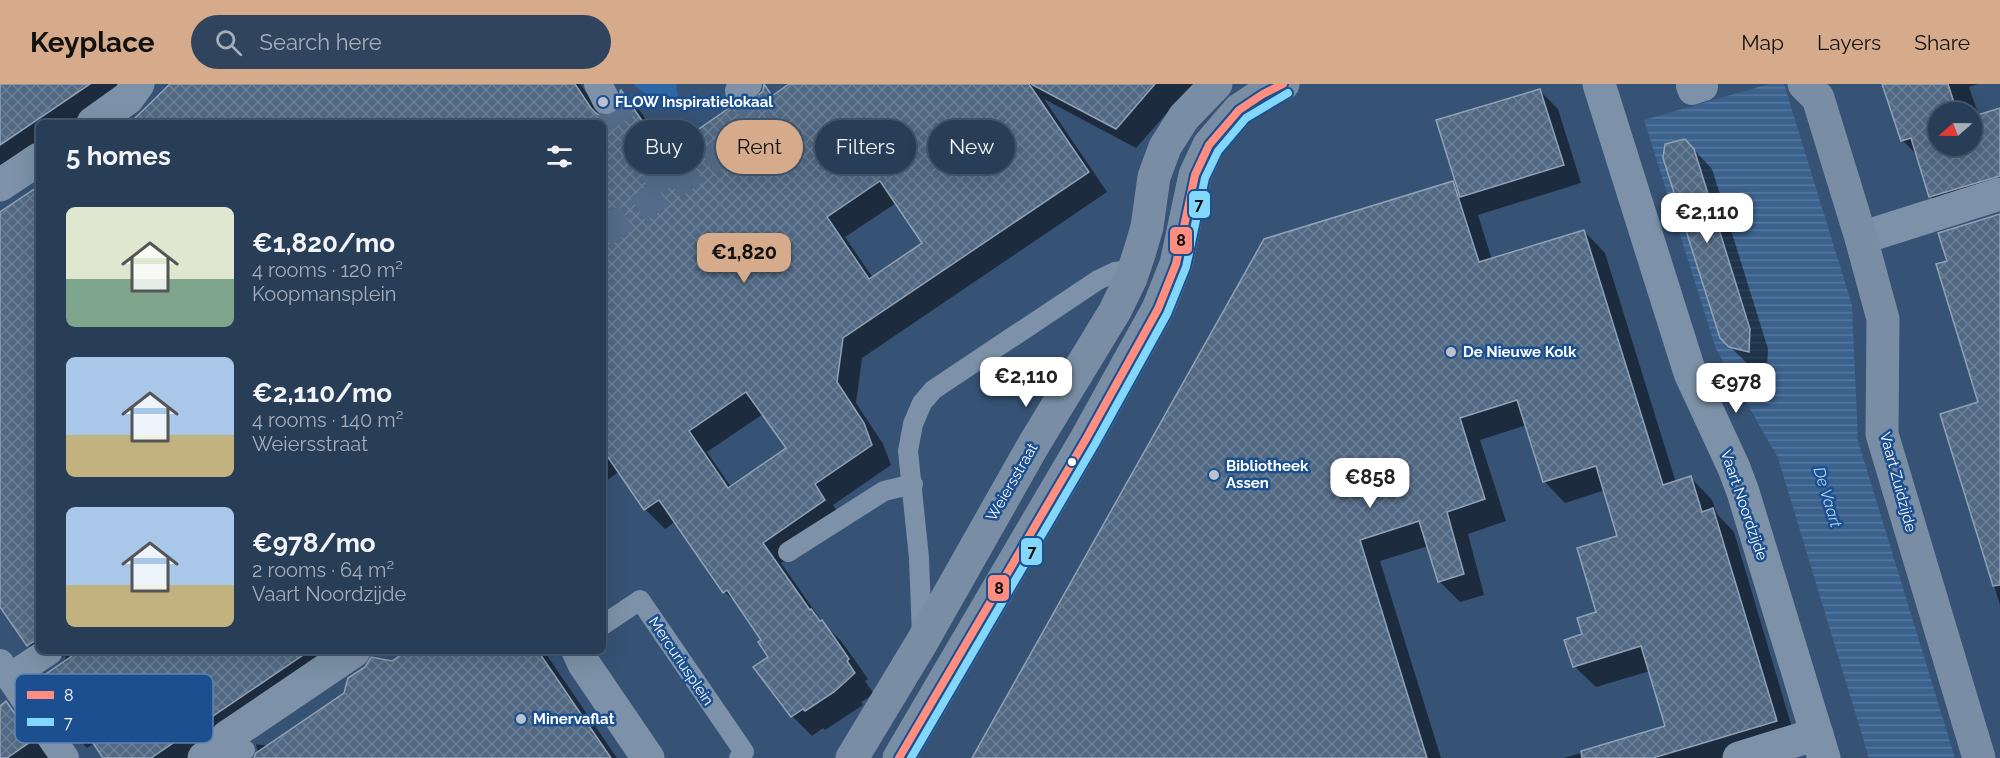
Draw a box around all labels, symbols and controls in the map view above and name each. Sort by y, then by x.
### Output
search box [191,15,611,69]
text: Keyplace [30,26,155,59]
icon: search [212,26,245,59]
text: Search here [260,29,382,55]
text: Map [1741,30,1784,55]
text: Layers [1817,30,1881,55]
text: Share [1914,30,1970,55]
place label: FLOW Inspiratielokaal [615,93,773,111]
marker: FLOW Inspiratielokaal [596,95,610,109]
north arrow [1928,102,1982,156]
map controls [1928,102,1982,156]
chip: Buy [624,120,704,174]
chip: Rent [716,120,803,174]
chip: Filters [815,120,916,174]
chip: New [928,120,1015,174]
icon: filters [543,140,576,173]
text: 5 homes [66,141,171,171]
line badge: 7 [1188,190,1211,219]
pin: €2,110 [1658,193,1756,244]
text: 7 [1195,195,1204,214]
text: €2,110 [1675,200,1739,224]
line badge: 8 [1169,226,1193,255]
text: €1,820/mo [252,228,395,258]
icon: home [114,231,186,303]
text: 8 [1176,231,1186,250]
pin: €1,820 [695,233,793,284]
text: €1,820 [711,240,777,264]
text: 4 rooms · 120 m² [252,258,403,282]
text: Koopmansplein [252,282,397,306]
place label: De Nieuwe Kolk [1463,343,1577,361]
marker: De Nieuwe Kolk [1444,345,1458,359]
pin: €2,110 [977,357,1075,408]
pin: €978 [1700,363,1772,414]
text: €2,110 [994,364,1058,388]
text: €978 [1710,370,1762,394]
text: €2,110/mo [252,378,392,408]
icon: home [114,381,186,453]
text: 4 rooms · 140 m² [252,408,404,432]
street label: Vaart Zuidzijde [1876,430,1920,534]
text: Weiersstraat [252,432,368,456]
street label: Weiersstraat [982,440,1042,524]
street label: Vaart Noordzijde [1717,447,1771,563]
unlabelled marker [1066,456,1078,468]
place label: Bibliotheek Assen [1226,457,1309,492]
pin: €858 [1334,458,1406,509]
text: €858 [1344,465,1396,489]
water label: De Vaart [1809,465,1846,530]
marker: Bibliotheek Assen [1207,468,1221,482]
text: €978/mo [252,528,376,558]
icon: home [114,531,186,603]
line badge: 7 [1020,537,1043,566]
text: 7 [1028,542,1037,561]
text: 2 rooms · 64 m² [252,558,394,582]
line badge: 8 [987,574,1010,602]
text: 8 [994,579,1004,598]
text: Vaart Noordzijde [252,582,406,606]
street label: Mercuriusplein [645,613,717,709]
legend [15,674,213,743]
text: 8 [64,686,74,705]
place label: Minervaflat [533,710,615,728]
marker: Minervaflat [514,712,528,726]
text: 7 [64,713,73,732]

